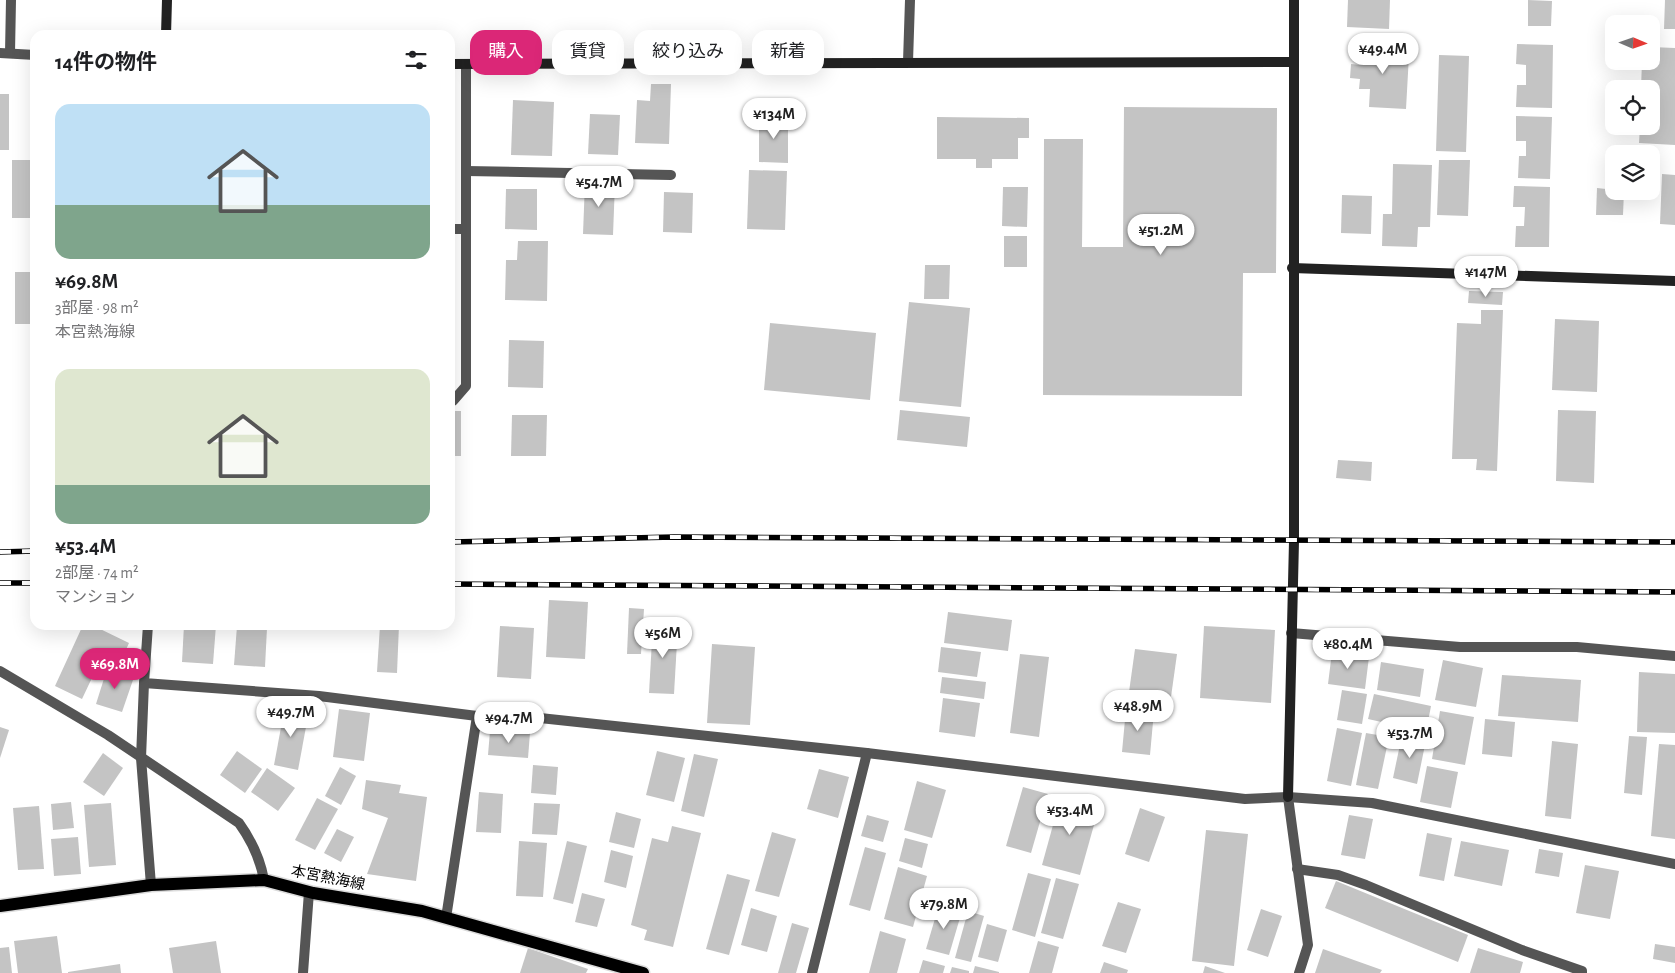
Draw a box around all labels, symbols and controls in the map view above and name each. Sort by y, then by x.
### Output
north arrow [1605,15,1660,70]
map controls [1605,15,1660,200]
chip: 購入 [470,30,542,75]
chip: 賃貸 [552,30,624,75]
chip: 絞り込み [634,30,742,75]
chip: 新着 [752,30,824,75]
pin: ¥49.4M [1342,32,1424,75]
text: ¥49.4M [1359,41,1407,57]
icon: filters [402,46,430,74]
text: 14件の物件 [55,52,157,73]
button: locate [1605,80,1660,135]
pin: ¥134M [739,98,809,140]
text: ¥134M [753,106,795,122]
icon: home [198,136,288,226]
button: layers [1605,145,1660,200]
pin: ¥54.7M [558,166,640,208]
text: ¥54.7M [576,174,622,190]
pin: ¥51.2M [1120,214,1202,256]
text: ¥51.2M [1138,222,1184,238]
pin: ¥147M [1451,256,1521,298]
text: ¥147M [1465,264,1507,280]
text: ¥69.8M [55,271,118,292]
text: 3部屋 · 98 m² [55,300,139,316]
text: 本宮熱海線 [55,324,135,340]
icon: home [198,401,288,491]
text: ¥53.4M [55,536,116,557]
text: 2部屋 · 74 m² [55,565,139,581]
text: マンション [55,589,135,605]
pin: ¥56M [633,616,693,659]
text: ¥56M [645,625,681,641]
pin: ¥80.4M [1307,628,1389,670]
text: ¥80.4M [1323,636,1373,652]
pin: ¥69.8M [74,648,156,690]
text: ¥69.8M [91,656,139,672]
pin: ¥48.9M [1097,690,1179,732]
pin: ¥49.7M [250,696,332,738]
text: ¥48.9M [1114,698,1162,714]
pin: ¥94.7M [468,702,550,744]
text: ¥49.7M [267,704,315,720]
text: ¥94.7M [485,710,533,726]
pin: ¥53.7M [1369,716,1451,759]
text: ¥53.7M [1387,725,1433,741]
pin: ¥53.4M [1029,794,1111,836]
text: ¥53.4M [1047,802,1093,818]
street label: 本宮熱海線 [290,862,367,893]
pin: ¥79.8M [903,888,985,930]
text: ¥79.8M [920,896,968,912]

